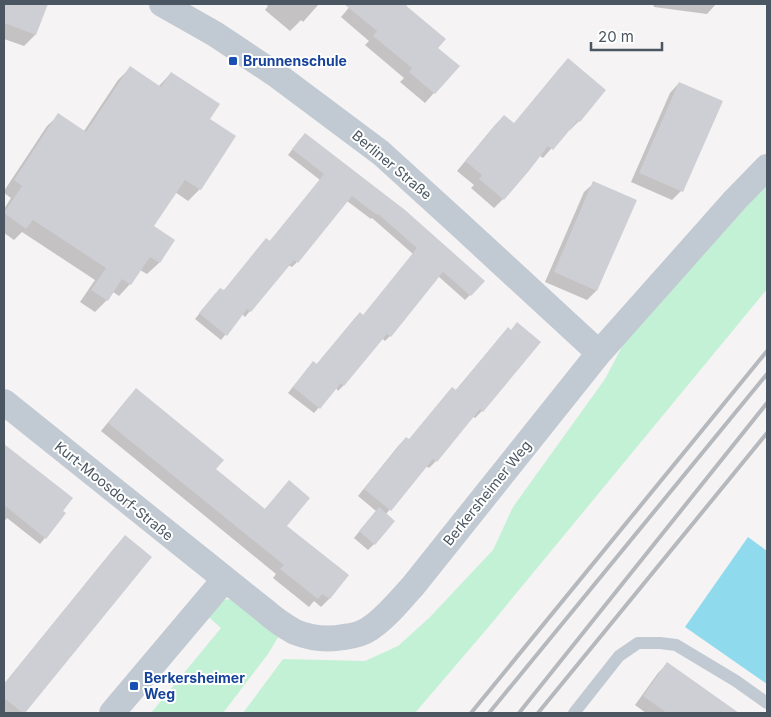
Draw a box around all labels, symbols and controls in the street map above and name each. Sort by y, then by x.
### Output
scale bar [591,20,662,52]
text: 20 m [598,27,634,46]
place label: Brunnenschule [243,52,347,69]
marker: Brunnenschule [227,55,239,67]
street label: Berliner Straße [349,126,436,203]
street label: Berkersheimer Weg [439,437,534,549]
street label: Kurt-Moosdorf-Straße [52,438,177,544]
place label: Berkersheimer Weg [144,669,245,702]
marker: Berkersheimer Weg [128,680,140,692]

